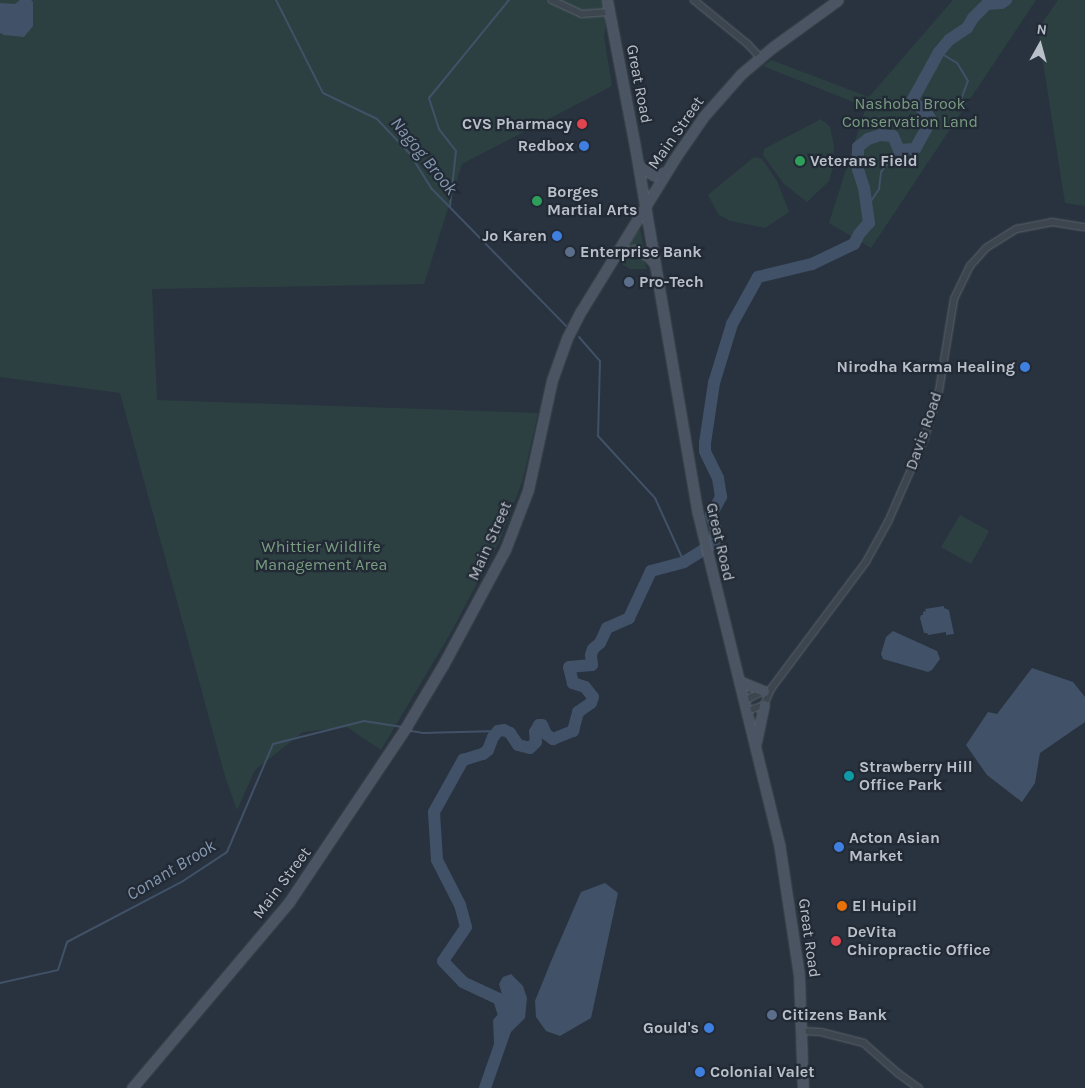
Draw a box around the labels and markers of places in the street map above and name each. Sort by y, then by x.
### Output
place label: CVS Pharmacy [462,114,572,134]
marker: CVS Pharmacy [576,118,588,130]
place label: Redbox [518,136,574,156]
marker: Redbox [578,140,590,152]
place label: Veterans Field [810,151,918,171]
marker: Veterans Field [794,155,806,167]
place label: Borges Martial Arts [547,182,638,220]
marker: Borges Martial Arts [531,195,543,207]
place label: Jo Karen [482,226,547,246]
marker: Jo Karen [551,230,563,242]
place label: Enterprise Bank [580,242,702,262]
marker: Enterprise Bank [564,246,576,258]
place label: Pro-Tech [639,272,704,292]
marker: Pro-Tech [623,276,635,288]
place label: Nirodha Karma Healing [837,357,1015,377]
marker: Nirodha Karma Healing [1019,361,1031,373]
place label: Strawberry Hill Office Park [859,757,973,795]
marker: Strawberry Hill Office Park [843,770,855,782]
place label: Acton Asian Market [849,828,940,866]
marker: Acton Asian Market [833,841,845,853]
place label: El Huipil [852,896,917,916]
marker: El Huipil [836,900,848,912]
place label: DeVita Chiropractic Office [847,922,991,960]
marker: DeVita Chiropractic Office [829,934,843,948]
place label: Citizens Bank [782,1005,887,1025]
marker: Citizens Bank [766,1009,778,1021]
place label: Gould's [643,1018,699,1038]
marker: Gould's [703,1022,715,1034]
place label: Colonial Valet [710,1062,815,1082]
marker: Colonial Valet [694,1066,706,1078]

